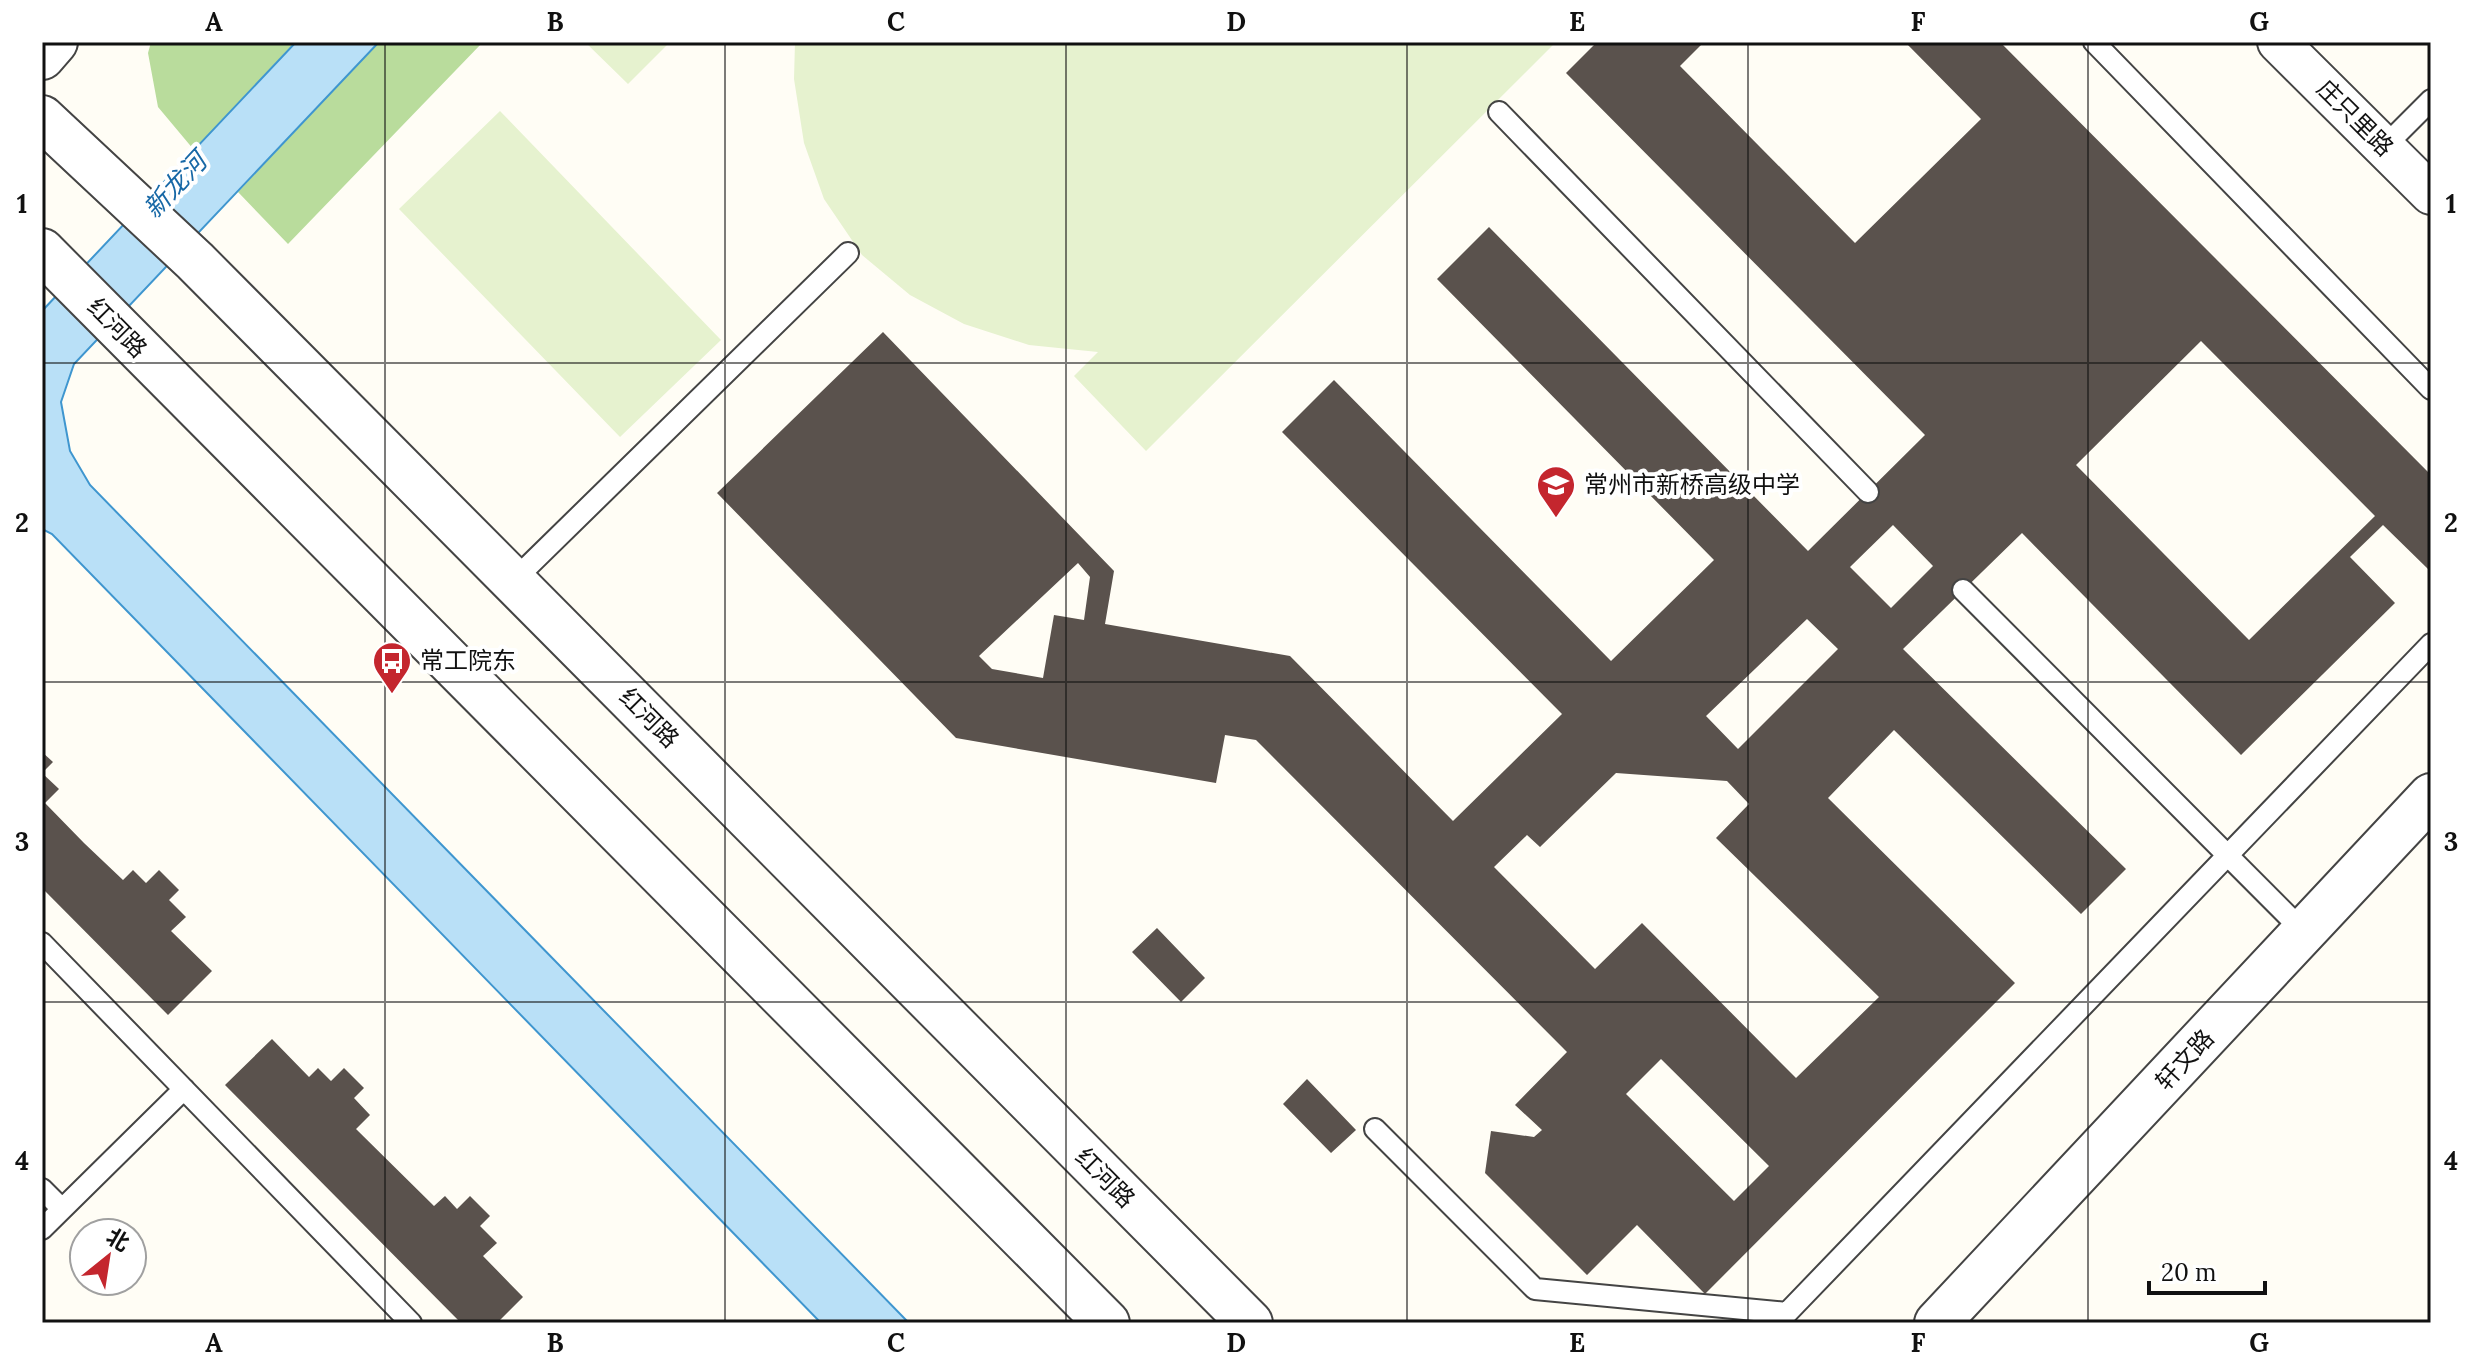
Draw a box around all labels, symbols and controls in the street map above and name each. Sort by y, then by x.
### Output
text: A [205,5,223,38]
text: B [546,5,564,38]
text: C [887,5,905,38]
text: D [1226,5,1246,38]
text: E [1569,5,1585,38]
text: F [1911,5,1926,38]
text: G [2249,5,2269,38]
street label: 庄只里路 [2310,73,2400,163]
water label: 新龙河 [136,141,217,224]
text: 1 [17,187,27,220]
text: 1 [2446,187,2456,220]
street label: 红河路 [81,291,154,364]
school or university icon: 常州市新桥高级中学 [1535,464,1577,519]
place label: 常州市新桥高级中学 [1584,469,1800,500]
text: 2 [15,506,29,539]
text: 2 [2444,506,2458,539]
bus stop icon: 常工院东 [371,640,413,695]
place label: 常工院东 [420,645,516,676]
street label: 红河路 [613,681,686,754]
text: 3 [15,825,29,858]
text: 3 [2444,825,2458,858]
street label: 轩文路 [2149,1023,2221,1097]
street label: 红河路 [1069,1141,1142,1214]
text: 4 [15,1144,29,1177]
text: 4 [2444,1144,2458,1177]
north arrow [68,1217,148,1297]
text: 北 [101,1222,135,1257]
scale bar [2149,1245,2265,1295]
text: 20 m [2161,1257,2217,1288]
text: A [205,1326,223,1359]
text: B [546,1326,564,1359]
text: C [887,1326,905,1359]
text: D [1226,1326,1246,1359]
text: E [1569,1326,1585,1359]
text: F [1911,1326,1926,1359]
text: G [2249,1326,2269,1359]

